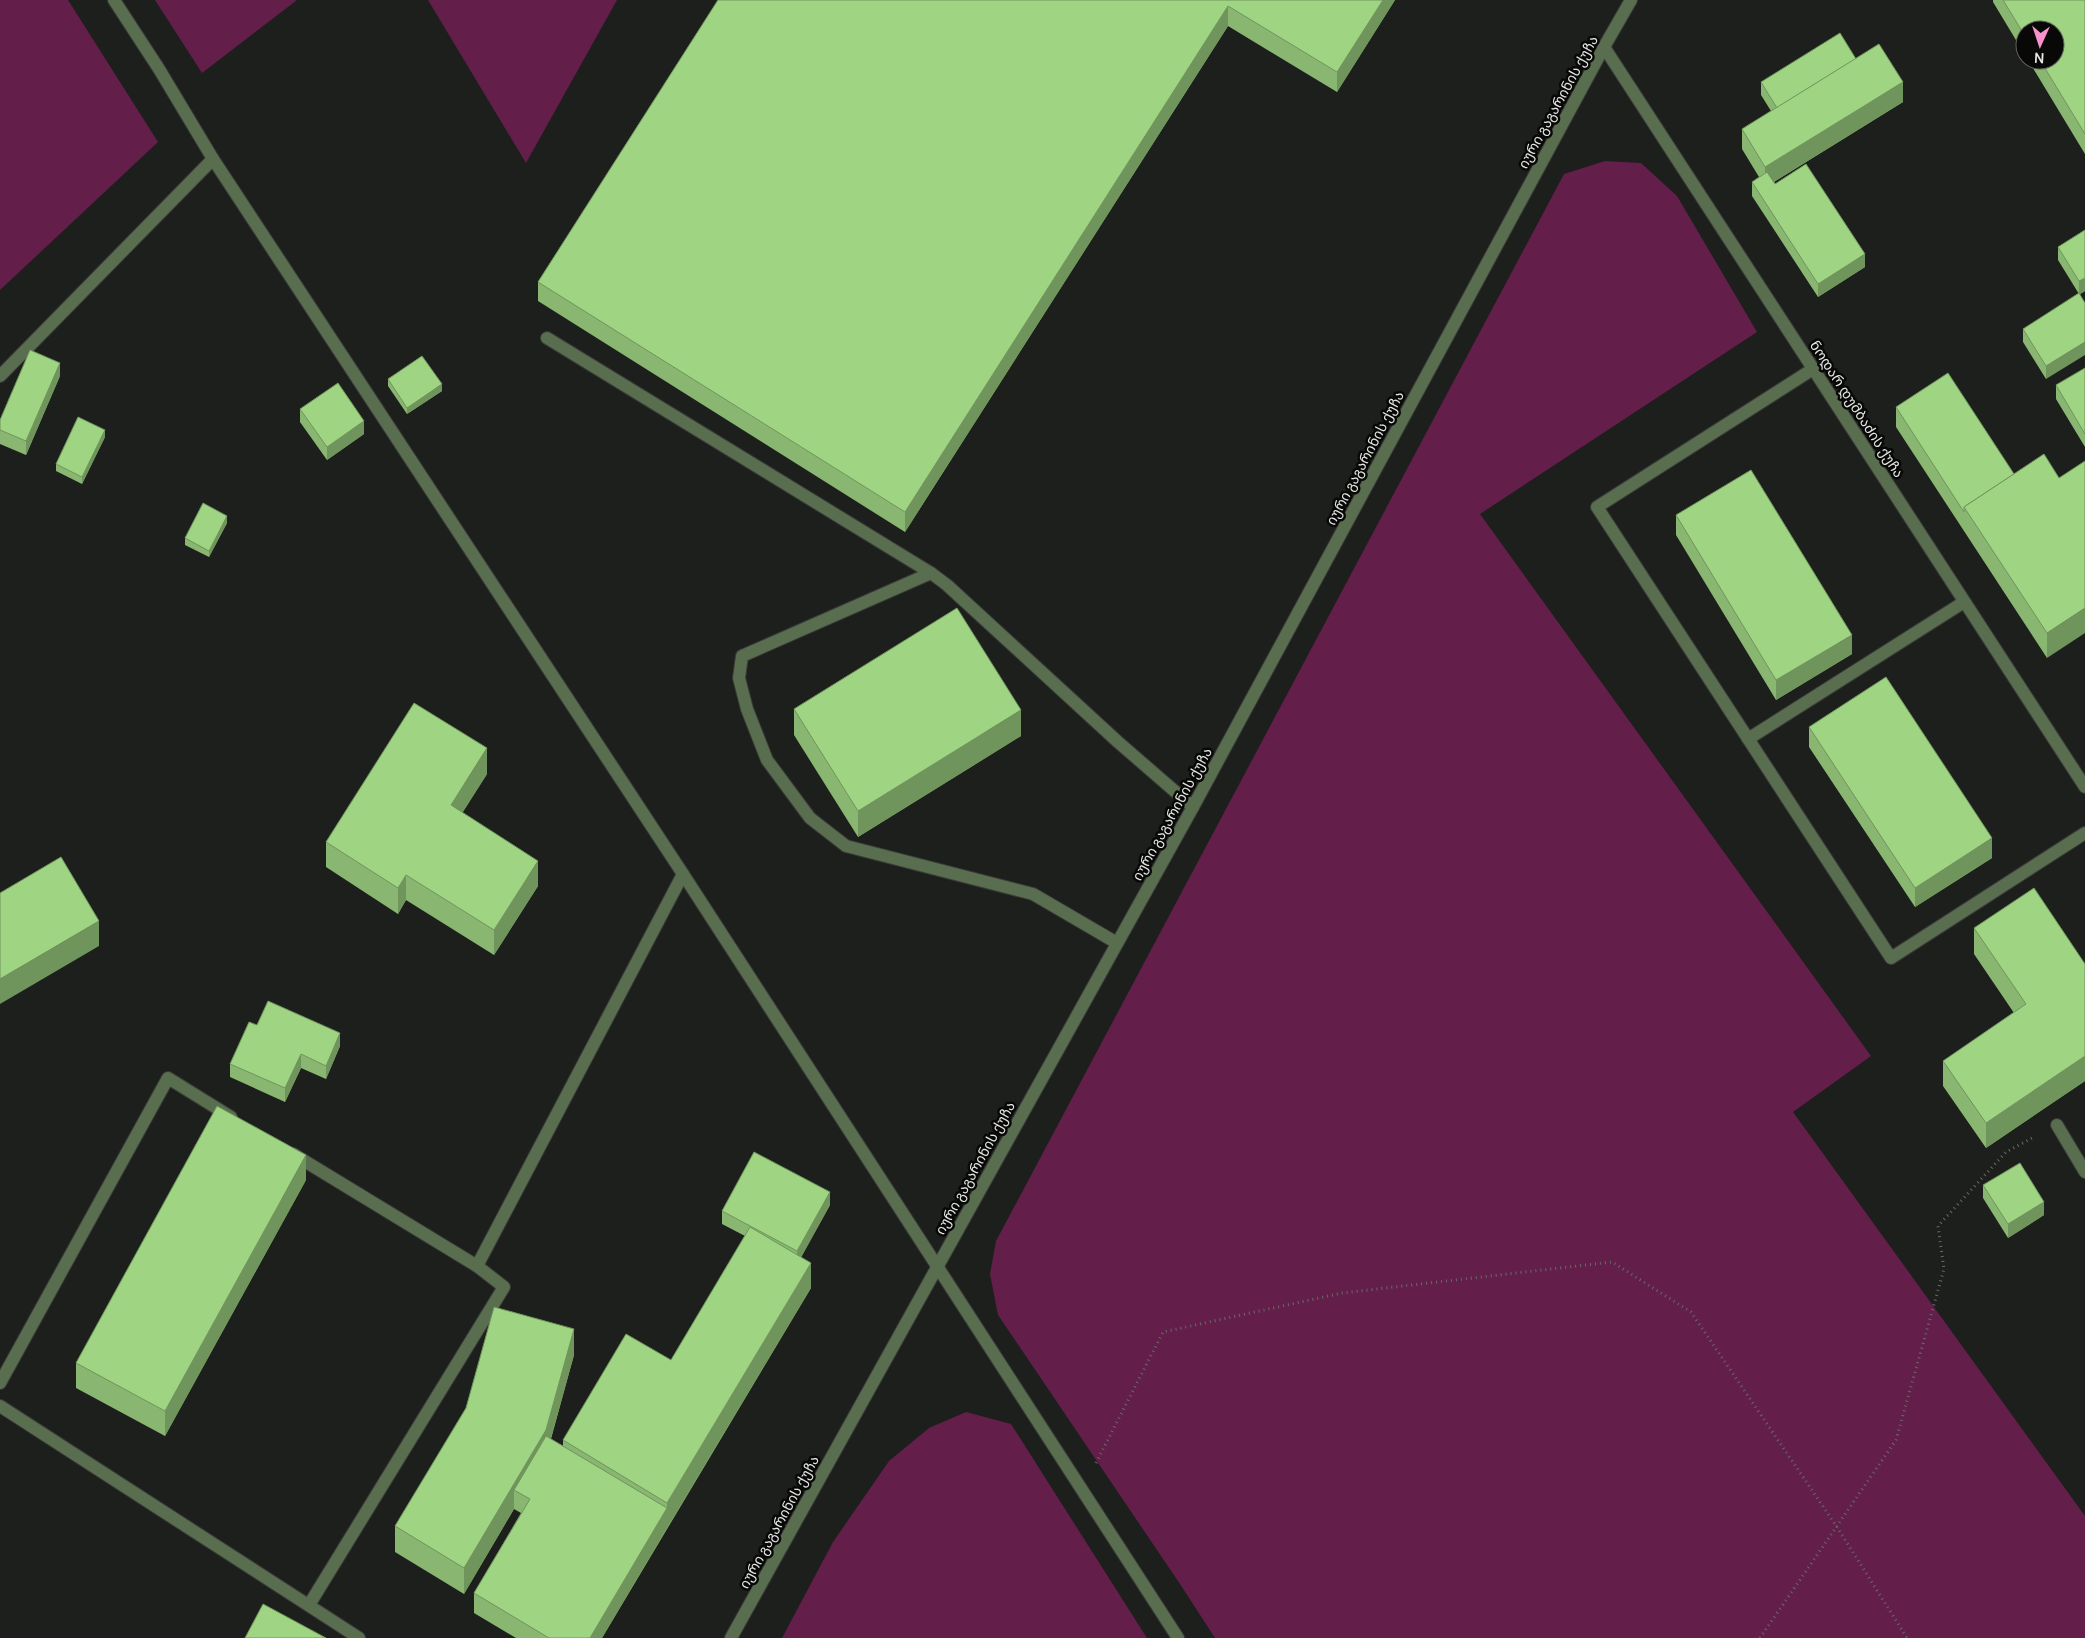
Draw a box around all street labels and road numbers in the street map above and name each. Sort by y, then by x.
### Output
street label: იური გაგარინის ქუჩა [1513,32,1602,172]
street label: ნოდარ დუმბაძის ქუჩა [1806,337,1909,481]
street label: იური გაგარინის ქუჩა [1321,387,1408,528]
street label: იური გაგარინის ქუჩა [1127,744,1216,884]
street label: იური გაგარინის ქუჩა [930,1098,1019,1238]
street label: იური გაგარინის ქუჩა [734,1452,823,1592]

